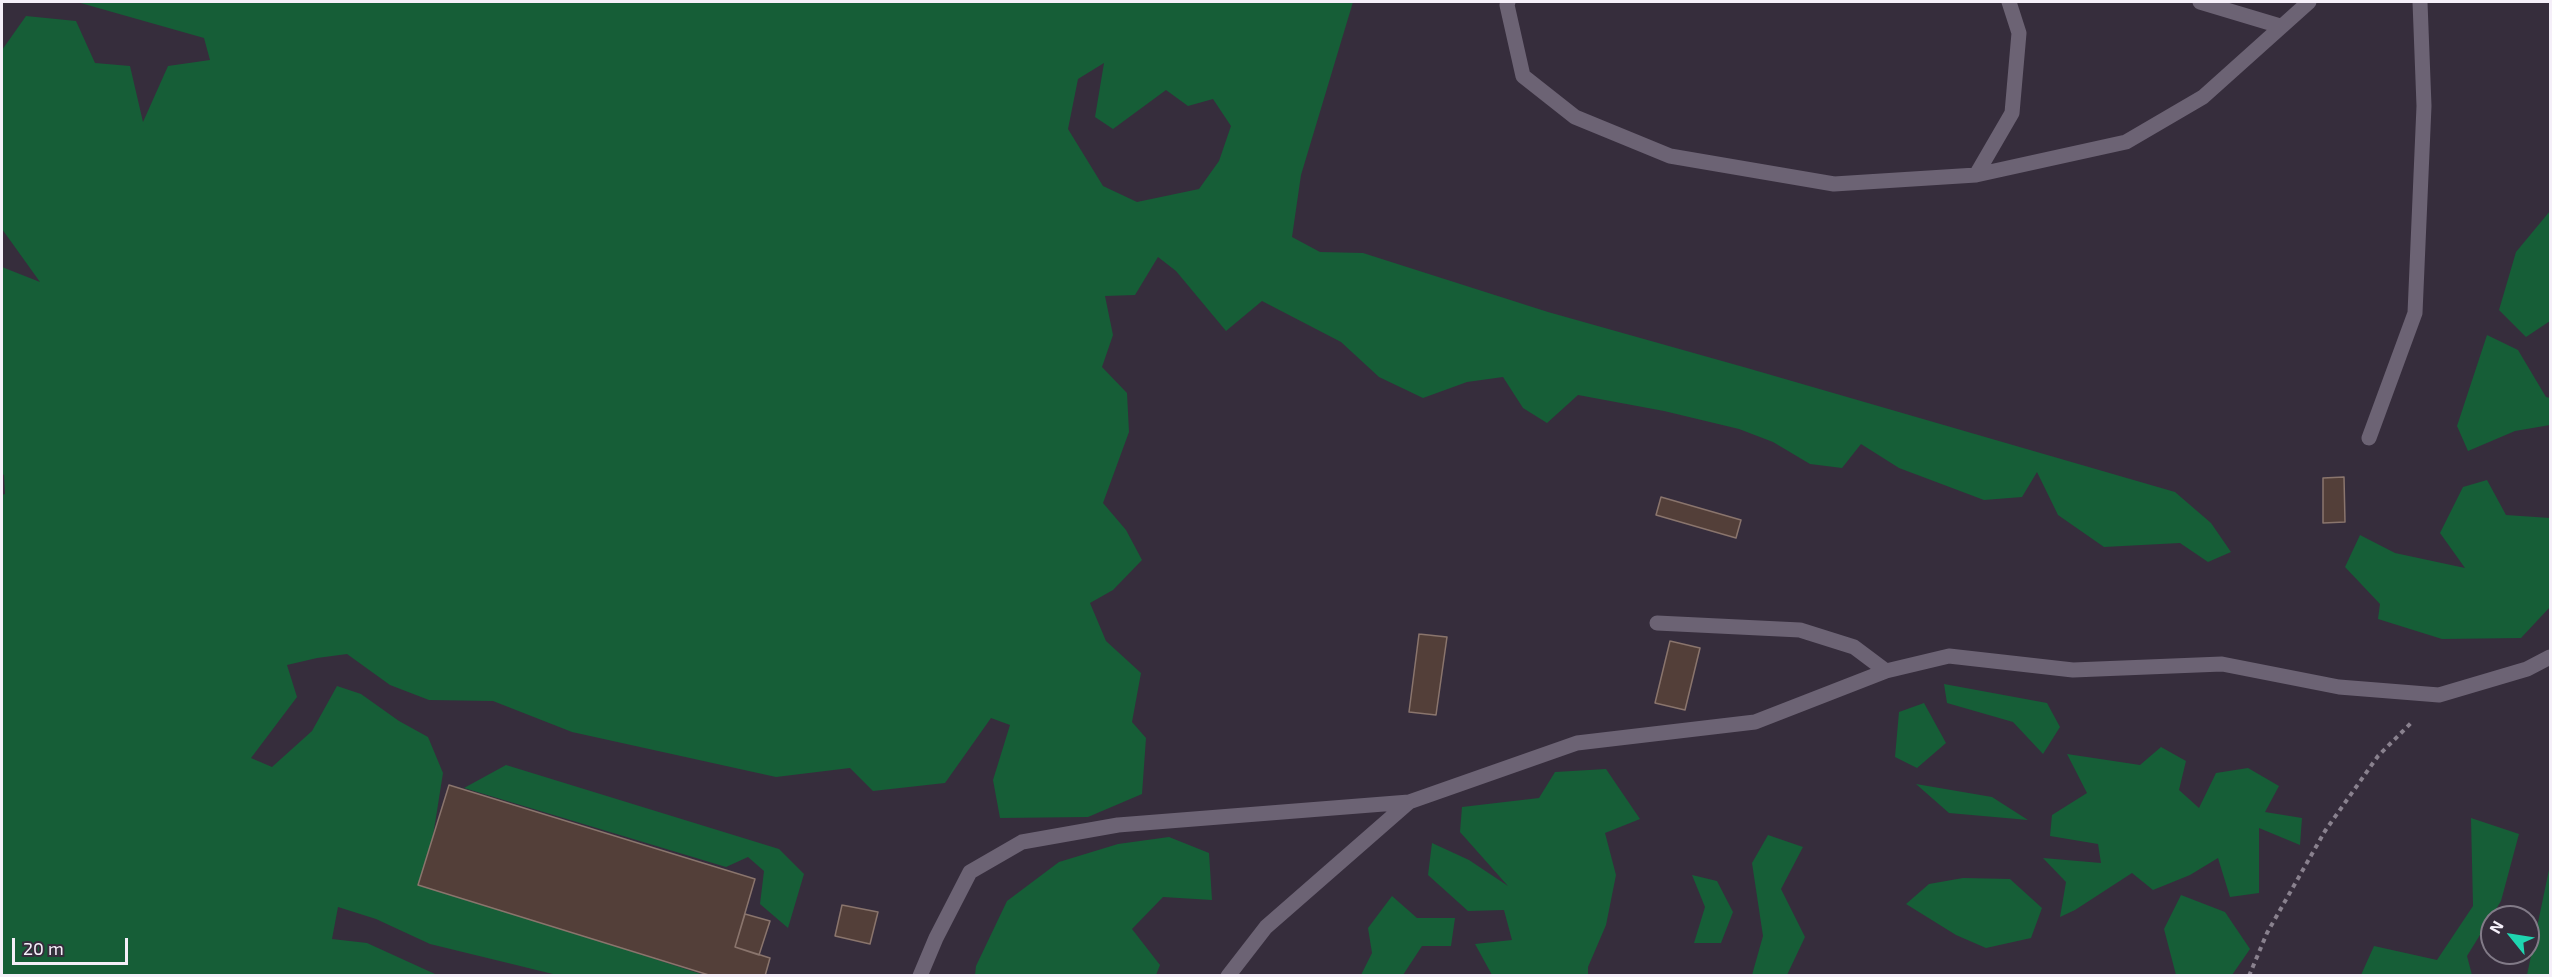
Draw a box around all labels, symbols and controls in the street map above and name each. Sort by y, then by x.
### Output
north arrow [2480,905,2540,965]
text: N [2485,917,2507,937]
scale bar [15,926,130,964]
text: 20 m [23,937,64,959]

